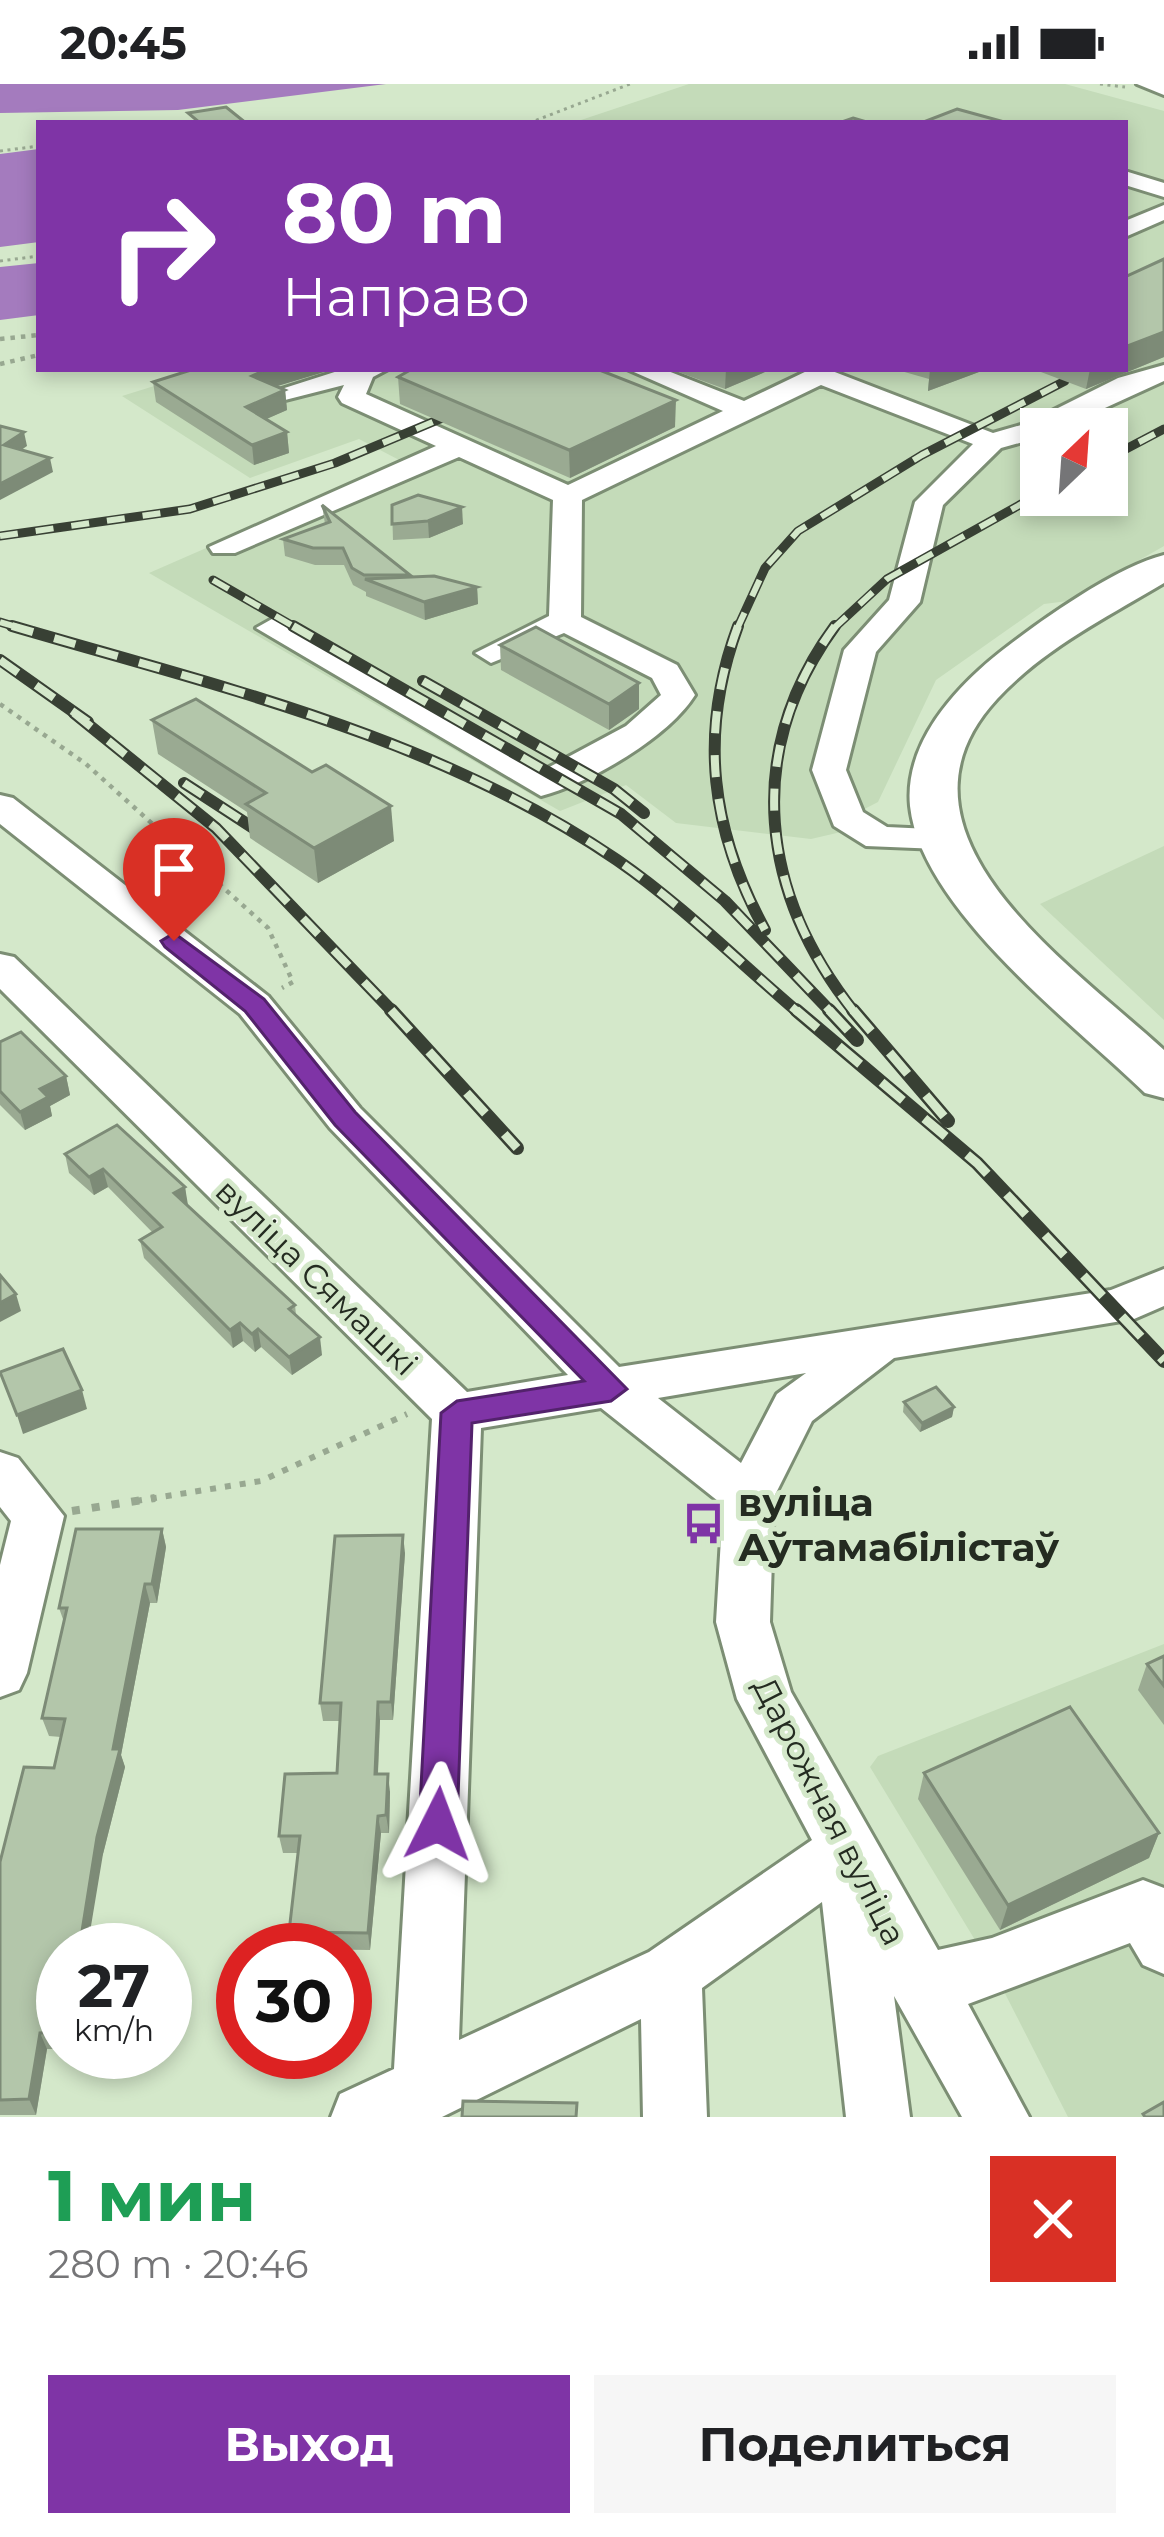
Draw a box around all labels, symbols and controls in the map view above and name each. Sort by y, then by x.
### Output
text: 20:45 [60,15,187,70]
text: 80 m [282,162,506,264]
icon: right [84,168,240,324]
text: Направо [282,264,530,330]
north arrow [1020,408,1128,516]
map controls [1020,408,1128,516]
pin [123,818,225,941]
icon: arrive [141,836,207,902]
street label: вуліца Сямашкі [208,1171,426,1383]
place label: вуліца Аўтамабілістаў [738,1478,1059,1571]
bus stop icon: вуліца Аўтамабілістаў [681,1501,727,1547]
street label: Дарожная вуліца [745,1670,915,1952]
position arrow [375,1761,501,1887]
speed limit sign: 30 [216,1923,372,2079]
text: 27 [78,1949,150,2022]
text: km/h [74,2012,154,2049]
text: 1 мин [48,2151,256,2239]
button: close [990,2156,1116,2282]
text: 280 m · 20:46 [48,2240,308,2288]
button: Выход [48,2375,570,2513]
button: Поделиться [594,2375,1116,2513]

